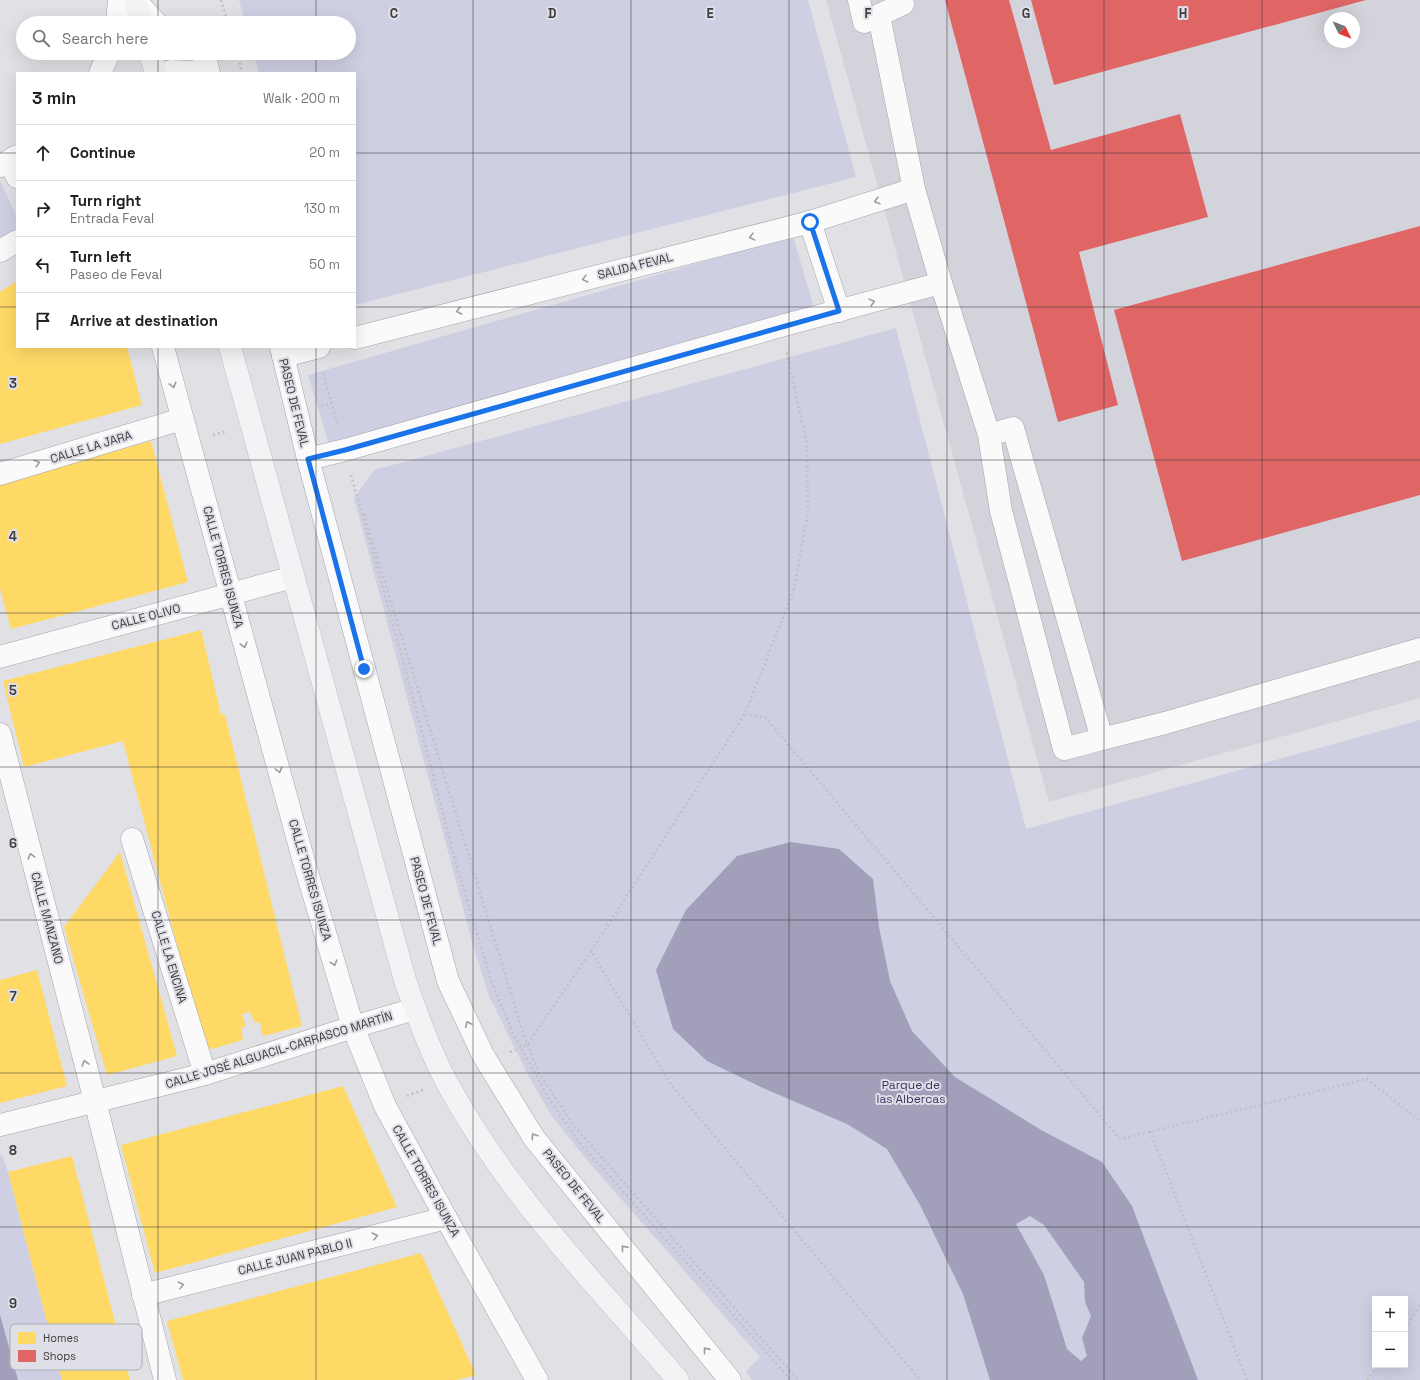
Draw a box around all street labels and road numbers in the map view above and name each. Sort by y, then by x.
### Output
street label: SALIDA FEVAL [596,249,675,283]
street label: PASEO DE FEVAL [275,357,313,450]
street label: CALLE LA JARA [48,427,134,467]
street label: CALLE TORRES ISUNZA [199,504,247,630]
street label: CALLE OLIVO [110,600,182,634]
street label: CALLE TORRES ISUNZA [285,817,335,943]
street label: PASEO DE FEVAL [406,855,446,948]
street label: CALLE MANZANO [27,870,67,966]
street label: CALLE LA ENCINA [147,909,191,1006]
street label: CALLE JOSÉ ALGUACIL-CARRASCO MARTÍN [163,1008,395,1092]
street label: CALLE TORRES ISUNZA [389,1122,464,1240]
street label: PASEO DE FEVAL [539,1146,609,1227]
street label: CALLE JUAN PABLO II [236,1235,354,1279]

